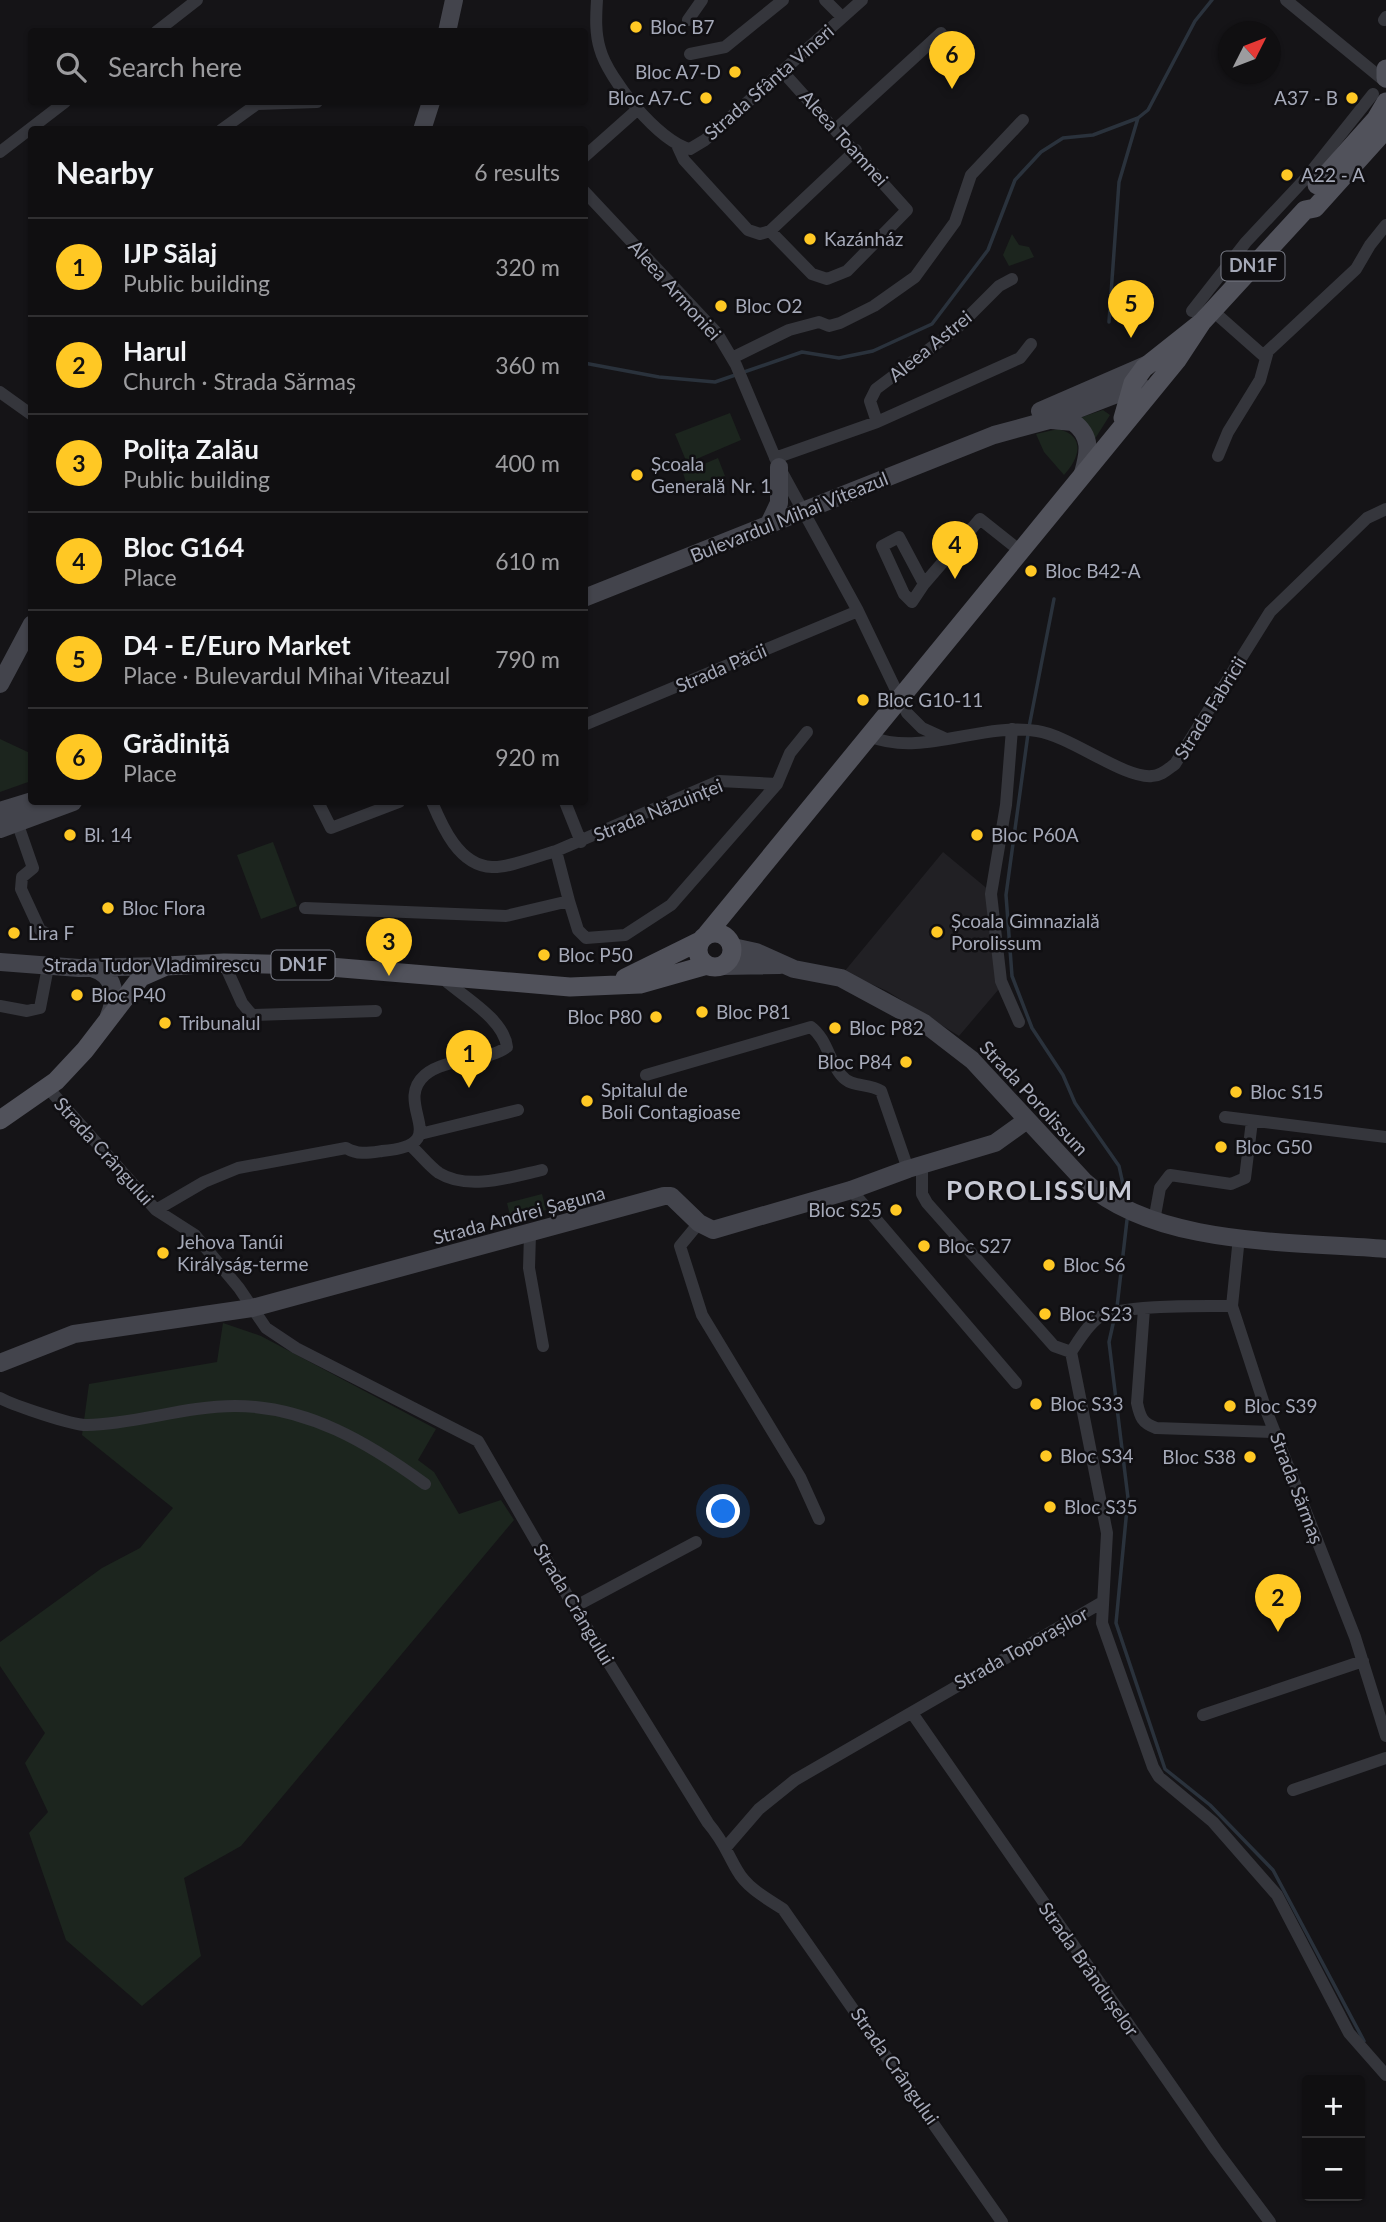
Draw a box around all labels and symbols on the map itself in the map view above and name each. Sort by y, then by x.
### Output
place label: Bloc B7 [650,15,715,38]
marker: Bloc B7 [628,19,644,35]
street label: Strada Sfânta Vineri [699,19,838,144]
north arrow [1218,21,1281,84]
pin: 6 [929,31,975,89]
place label: Bloc A7-D [635,60,721,83]
marker: Bloc A7-D [727,64,743,80]
street label: Aleea Toamnei [795,85,893,190]
place label: Bloc A7-C [608,86,692,109]
place label: A37 - B [1274,86,1338,109]
marker: Bloc A7-C [698,90,714,106]
marker: A37 - B [1344,90,1360,106]
place label: A22 - A [1301,163,1365,186]
marker: A22 - A [1279,167,1295,183]
place label: Kazánház [824,227,903,250]
marker: Kazánház [802,231,818,247]
street label: Aleea Armoniei [624,235,726,345]
road number: DN1F [1222,252,1284,280]
pin: 5 [1108,280,1154,338]
place label: Bloc O2 [735,294,803,317]
marker: Bloc O2 [713,298,729,314]
street label: Aleea Astrei [884,305,976,386]
place label: Școala Generală Nr. 1 [651,452,771,497]
street label: Bulevardul Mihai Viteazul [687,466,891,567]
marker: Școala Generală Nr. 1 [629,467,645,483]
pin: 4 [932,521,978,579]
place label: Bloc B42-A [1045,559,1141,582]
marker: Bloc B42-A [1023,563,1039,579]
street label: Strada Păcii [672,638,770,697]
street label: Strada Fabricii [1169,652,1250,763]
place label: Bloc G10-11 [877,688,983,711]
marker: Bloc G10-11 [855,692,871,708]
street label: Strada Năzuinței [590,773,726,846]
place label: Bl. 14 [84,823,132,846]
place label: Bloc P60A [991,823,1079,846]
marker: Bl. 14 [62,827,78,843]
marker: Bloc P60A [969,827,985,843]
place label: Bloc Flora [122,896,205,919]
marker: Bloc Flora [100,900,116,916]
place label: Școala Gimnazială Porolissum [951,909,1100,954]
pin: 3 [366,918,412,976]
place label: Lira F [28,921,74,944]
marker: Școala Gimnazială Porolissum [929,924,945,940]
marker: Lira F [6,925,22,941]
place label: Bloc P50 [558,943,633,966]
marker: Bloc P50 [536,947,552,963]
road number: DN1F [272,950,334,980]
street label: Strada Tudor Vladimirescu [44,953,260,976]
place label: Bloc P40 [91,983,166,1006]
marker: Bloc P40 [69,987,85,1003]
place label: Bloc P81 [716,1000,791,1023]
marker: Bloc P81 [694,1004,710,1020]
place label: Bloc P80 [567,1005,642,1028]
marker: Bloc P80 [648,1009,664,1025]
place label: Tribunalul [179,1011,260,1034]
marker: Tribunalul [157,1015,173,1031]
place label: Bloc P82 [849,1016,924,1039]
marker: Bloc P82 [827,1020,843,1036]
pin: 1 [446,1030,492,1088]
street label: Strada Porolissum [975,1035,1093,1160]
place label: Bloc P84 [817,1050,892,1073]
marker: Bloc P84 [898,1054,914,1070]
place label: Spitalul de Boli Contagioase [601,1078,741,1123]
place label: Bloc S15 [1250,1080,1324,1103]
marker: Bloc S15 [1228,1084,1244,1100]
street label: Strada Crângului [50,1092,159,1209]
marker: Spitalul de Boli Contagioase [579,1093,595,1109]
place label: Bloc G50 [1235,1135,1312,1158]
marker: Bloc G50 [1213,1139,1229,1155]
district label: POROLISSUM [946,1174,1134,1206]
street label: Strada Andrei Șaguna [430,1180,608,1249]
place label: Bloc S25 [808,1198,882,1221]
marker: Bloc S25 [888,1202,904,1218]
place label: Jehova Tanúi Királyság-terme [177,1230,308,1275]
place label: Bloc S27 [938,1234,1012,1257]
marker: Bloc S27 [916,1238,932,1254]
marker: Jehova Tanúi Királyság-terme [155,1245,171,1261]
place label: Bloc S6 [1063,1253,1126,1276]
marker: Bloc S6 [1041,1257,1057,1273]
place label: Bloc S23 [1059,1302,1133,1325]
marker: Bloc S23 [1037,1306,1053,1322]
place label: Bloc S33 [1050,1392,1124,1415]
place label: Bloc S39 [1244,1394,1318,1417]
marker: Bloc S33 [1028,1396,1044,1412]
marker: Bloc S39 [1222,1398,1238,1414]
street label: Strada Sărmaș [1266,1429,1329,1547]
place label: Bloc S34 [1060,1444,1134,1467]
place label: Bloc S38 [1162,1445,1236,1468]
marker: Bloc S34 [1038,1448,1054,1464]
marker: Bloc S38 [1242,1449,1258,1465]
your location [706,1494,740,1528]
place label: Bloc S35 [1064,1495,1138,1518]
marker: Bloc S35 [1042,1499,1058,1515]
street label: Strada Crângului [529,1539,620,1669]
pin: 2 [1255,1574,1301,1632]
street label: Strada Toporașilor [950,1601,1092,1694]
street label: Strada Brândușelor [1035,1897,1144,2040]
street label: Strada Crângului [847,2003,944,2129]

